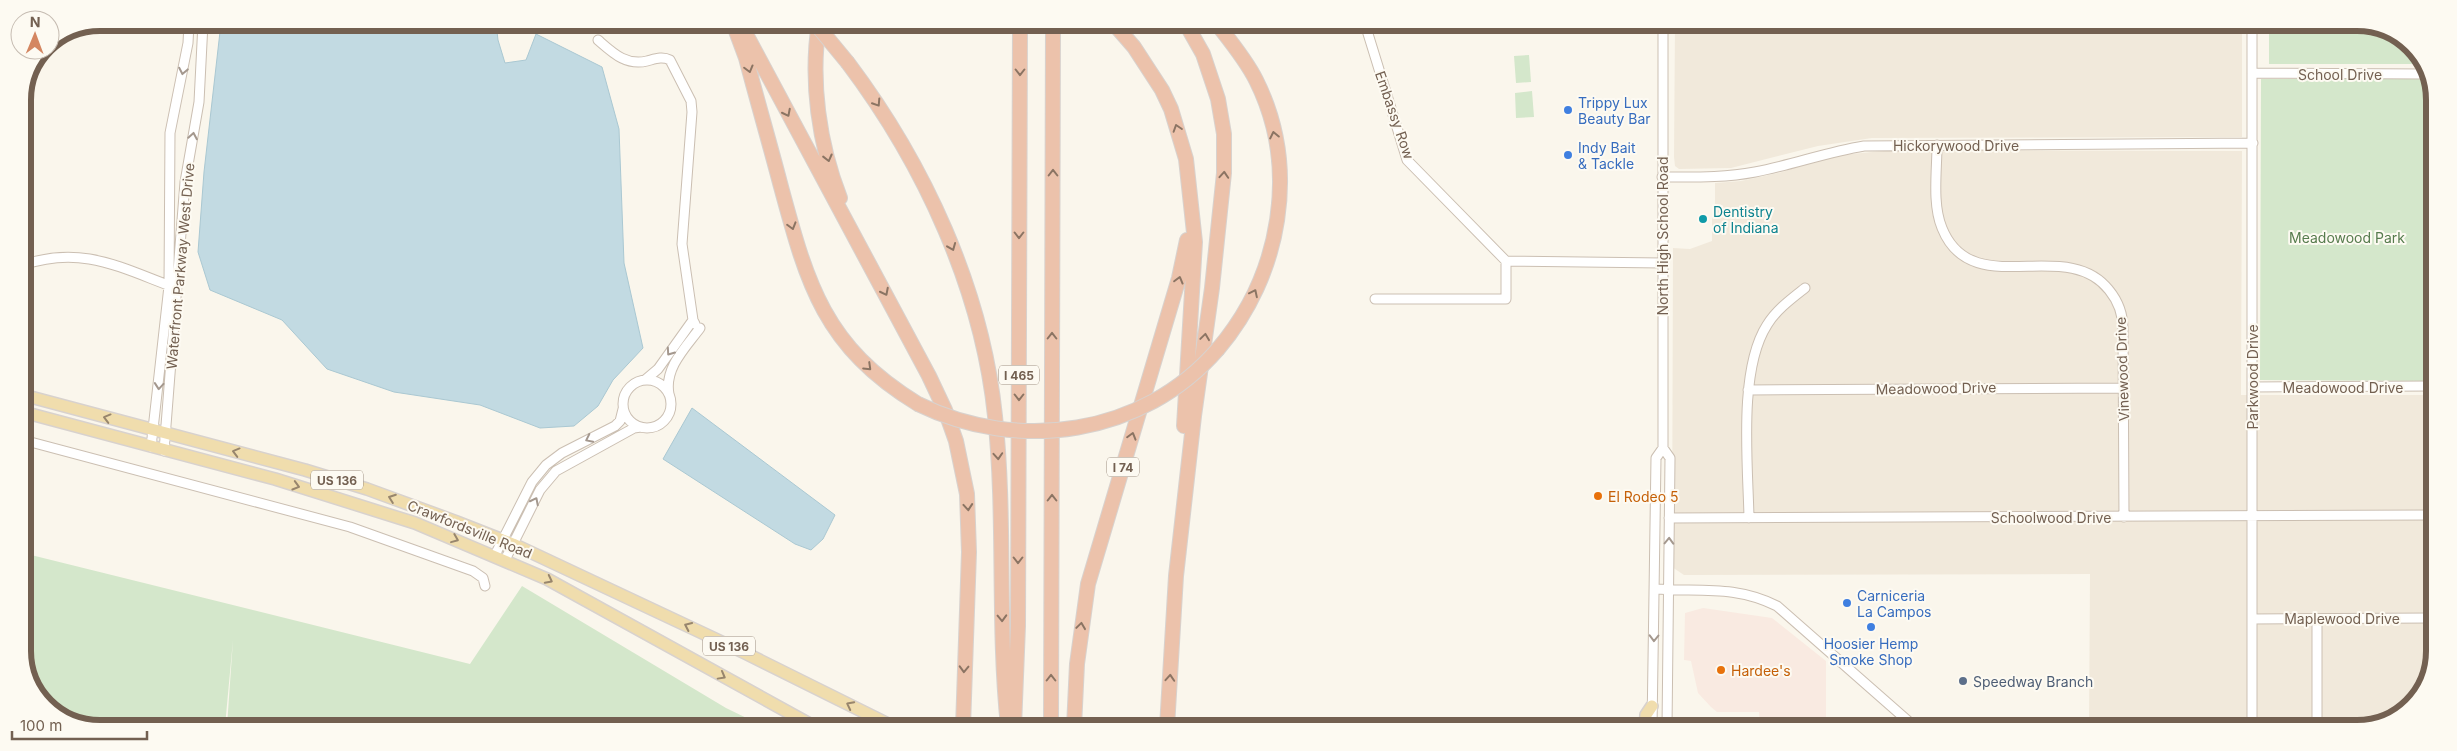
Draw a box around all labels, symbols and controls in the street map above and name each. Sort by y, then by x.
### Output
north arrow [10,10,60,60]
text: N [30,13,41,30]
one-way arrow [743,65,754,74]
one-way arrow [178,66,188,75]
street label: School Drive [2298,66,2382,83]
one-way arrow [1015,69,1025,77]
street label: Embassy Row [1372,69,1418,161]
place label: Trippy Lux Beauty Bar [1578,94,1651,127]
one-way arrow [871,97,880,106]
marker: Trippy Lux Beauty Bar [1562,104,1574,116]
one-way arrow [781,108,791,117]
one-way arrow [1173,125,1183,133]
one-way arrow [1270,131,1280,140]
one-way arrow [188,132,198,140]
street label: Hickorywood Drive [1893,137,2019,154]
place label: Indy Bait & Tackle [1578,139,1636,172]
marker: Indy Bait & Tackle [1562,149,1574,161]
one-way arrow [822,154,832,162]
street label: North High School Road [1654,157,1671,315]
street label: Waterfront Parkway West Drive [163,162,197,370]
one-way arrow [1047,169,1058,177]
one-way arrow [1218,171,1229,179]
place label: Dentistry of Indiana [1713,203,1779,236]
marker: Dentistry of Indiana [1697,213,1709,225]
one-way arrow [786,221,796,230]
park label: Meadowood Park [2289,229,2405,246]
one-way arrow [1014,232,1024,239]
one-way arrow [946,242,956,250]
one-way arrow [1173,276,1183,284]
one-way arrow [879,287,889,296]
one-way arrow [1248,289,1258,298]
street label: Vinewood Drive [2112,316,2132,422]
street label: Parkwood Drive [2244,324,2261,430]
one-way arrow [1047,331,1057,339]
one-way arrow [1199,332,1210,340]
one-way arrow [667,346,676,355]
one-way arrow [862,361,871,370]
road number: I 465 [999,366,1039,384]
street label: Meadowood Drive [1875,378,1997,398]
street label: Meadowood Drive [2283,379,2403,396]
one-way arrow [153,383,164,391]
one-way arrow [1014,394,1024,402]
one-way arrow [103,413,111,423]
one-way arrow [1126,431,1137,440]
one-way arrow [585,433,594,443]
one-way arrow [232,447,241,457]
one-way arrow [992,452,1003,460]
road number: I 74 [1107,458,1139,477]
road number: US 136 [311,470,363,490]
one-way arrow [292,480,300,490]
place label: El Rodeo 5 [1608,488,1679,505]
marker: El Rodeo 5 [1592,490,1604,502]
one-way arrow [388,494,396,504]
one-way arrow [1047,494,1057,502]
street label: Crawfordsville Road [405,496,535,562]
one-way arrow [529,497,539,506]
one-way arrow [962,503,973,511]
street label: Schoolwood Drive [1991,509,2111,526]
one-way arrow [450,533,459,544]
one-way arrow [1664,537,1674,545]
one-way arrow [1013,556,1024,564]
one-way arrow [544,574,553,584]
place label: Carniceria La Campos [1857,587,1931,620]
marker: Carniceria La Campos [1841,597,1853,609]
street label: Maplewood Drive [2284,610,2400,627]
one-way arrow [996,614,1007,622]
marker: Hoosier Hemp Smoke Shop [1865,621,1877,633]
one-way arrow [684,622,693,633]
one-way arrow [1075,622,1086,630]
one-way arrow [1649,634,1659,642]
place label: Hoosier Hemp Smoke Shop [1824,635,1918,668]
road number: US 136 [703,636,755,656]
place label: Hardee's [1731,662,1791,679]
marker: Hardee's [1715,664,1727,676]
one-way arrow [959,666,970,674]
one-way arrow [717,670,726,680]
place label: Speedway Branch [1973,673,2093,690]
one-way arrow [1046,674,1056,682]
one-way arrow [1164,674,1175,682]
marker: Speedway Branch [1957,675,1969,687]
one-way arrow [846,701,855,711]
scale bar [12,708,148,740]
text: 100 m [20,716,62,735]

